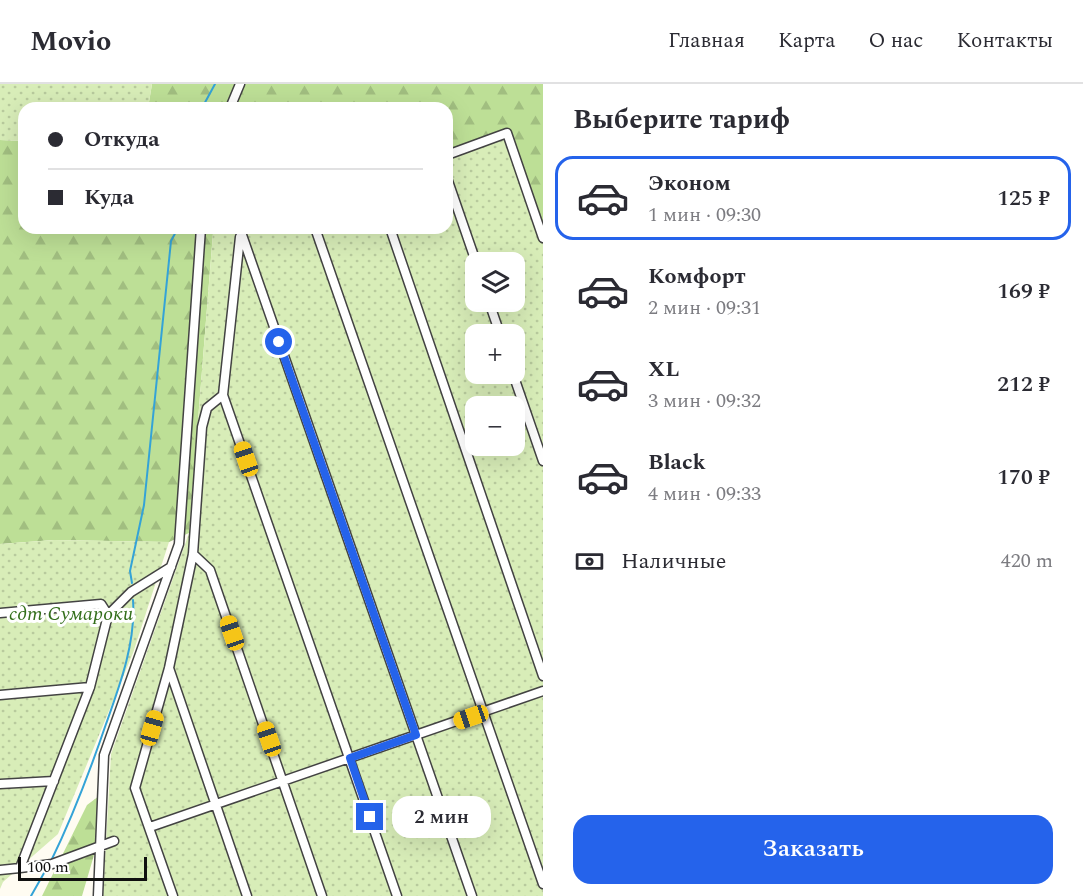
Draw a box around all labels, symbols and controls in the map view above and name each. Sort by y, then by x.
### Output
text: Movio [30,20,111,63]
text: Главная [668,25,745,57]
text: Карта [778,25,835,57]
text: О нас [868,25,923,57]
text: Контакты [956,25,1053,57]
text: Выберите тариф [573,99,790,141]
text: Откуда [84,123,160,156]
text: Эконом [648,167,731,200]
icon: car [576,171,630,225]
text: Куда [84,181,134,214]
text: 125 ₽ [997,182,1050,215]
text: 1 мин · 09:30 [648,200,761,230]
map controls [465,252,525,456]
button: layers [465,252,525,312]
text: Комфорт [648,260,746,293]
icon: car [576,264,630,318]
text: 169 ₽ [997,275,1050,308]
text: 2 мин · 09:31 [648,293,761,323]
button: + [465,324,525,384]
route start [265,328,292,355]
text: XL [648,353,679,386]
icon: car [576,357,630,411]
text: 212 ₽ [997,368,1050,401]
text: 3 мин · 09:32 [648,386,761,416]
button: − [465,396,525,456]
car [232,439,260,479]
text: Black [648,446,706,479]
icon: car [576,450,630,504]
text: 170 ₽ [997,461,1050,494]
text: 4 мин · 09:33 [648,479,761,509]
icon: cash [573,545,606,578]
text: Наличные [621,545,726,578]
text: 420 m [1001,546,1053,576]
park label: сдт Сумароки [9,599,134,629]
car [218,613,246,653]
car [451,703,491,731]
car [138,708,166,748]
car [255,719,283,759]
callout: 2 мин [391,796,490,838]
text: 2 мин [414,802,469,832]
route end [356,803,383,830]
button: Заказать [573,815,1053,884]
scale bar [18,854,147,882]
text: 100 m [27,855,69,879]

